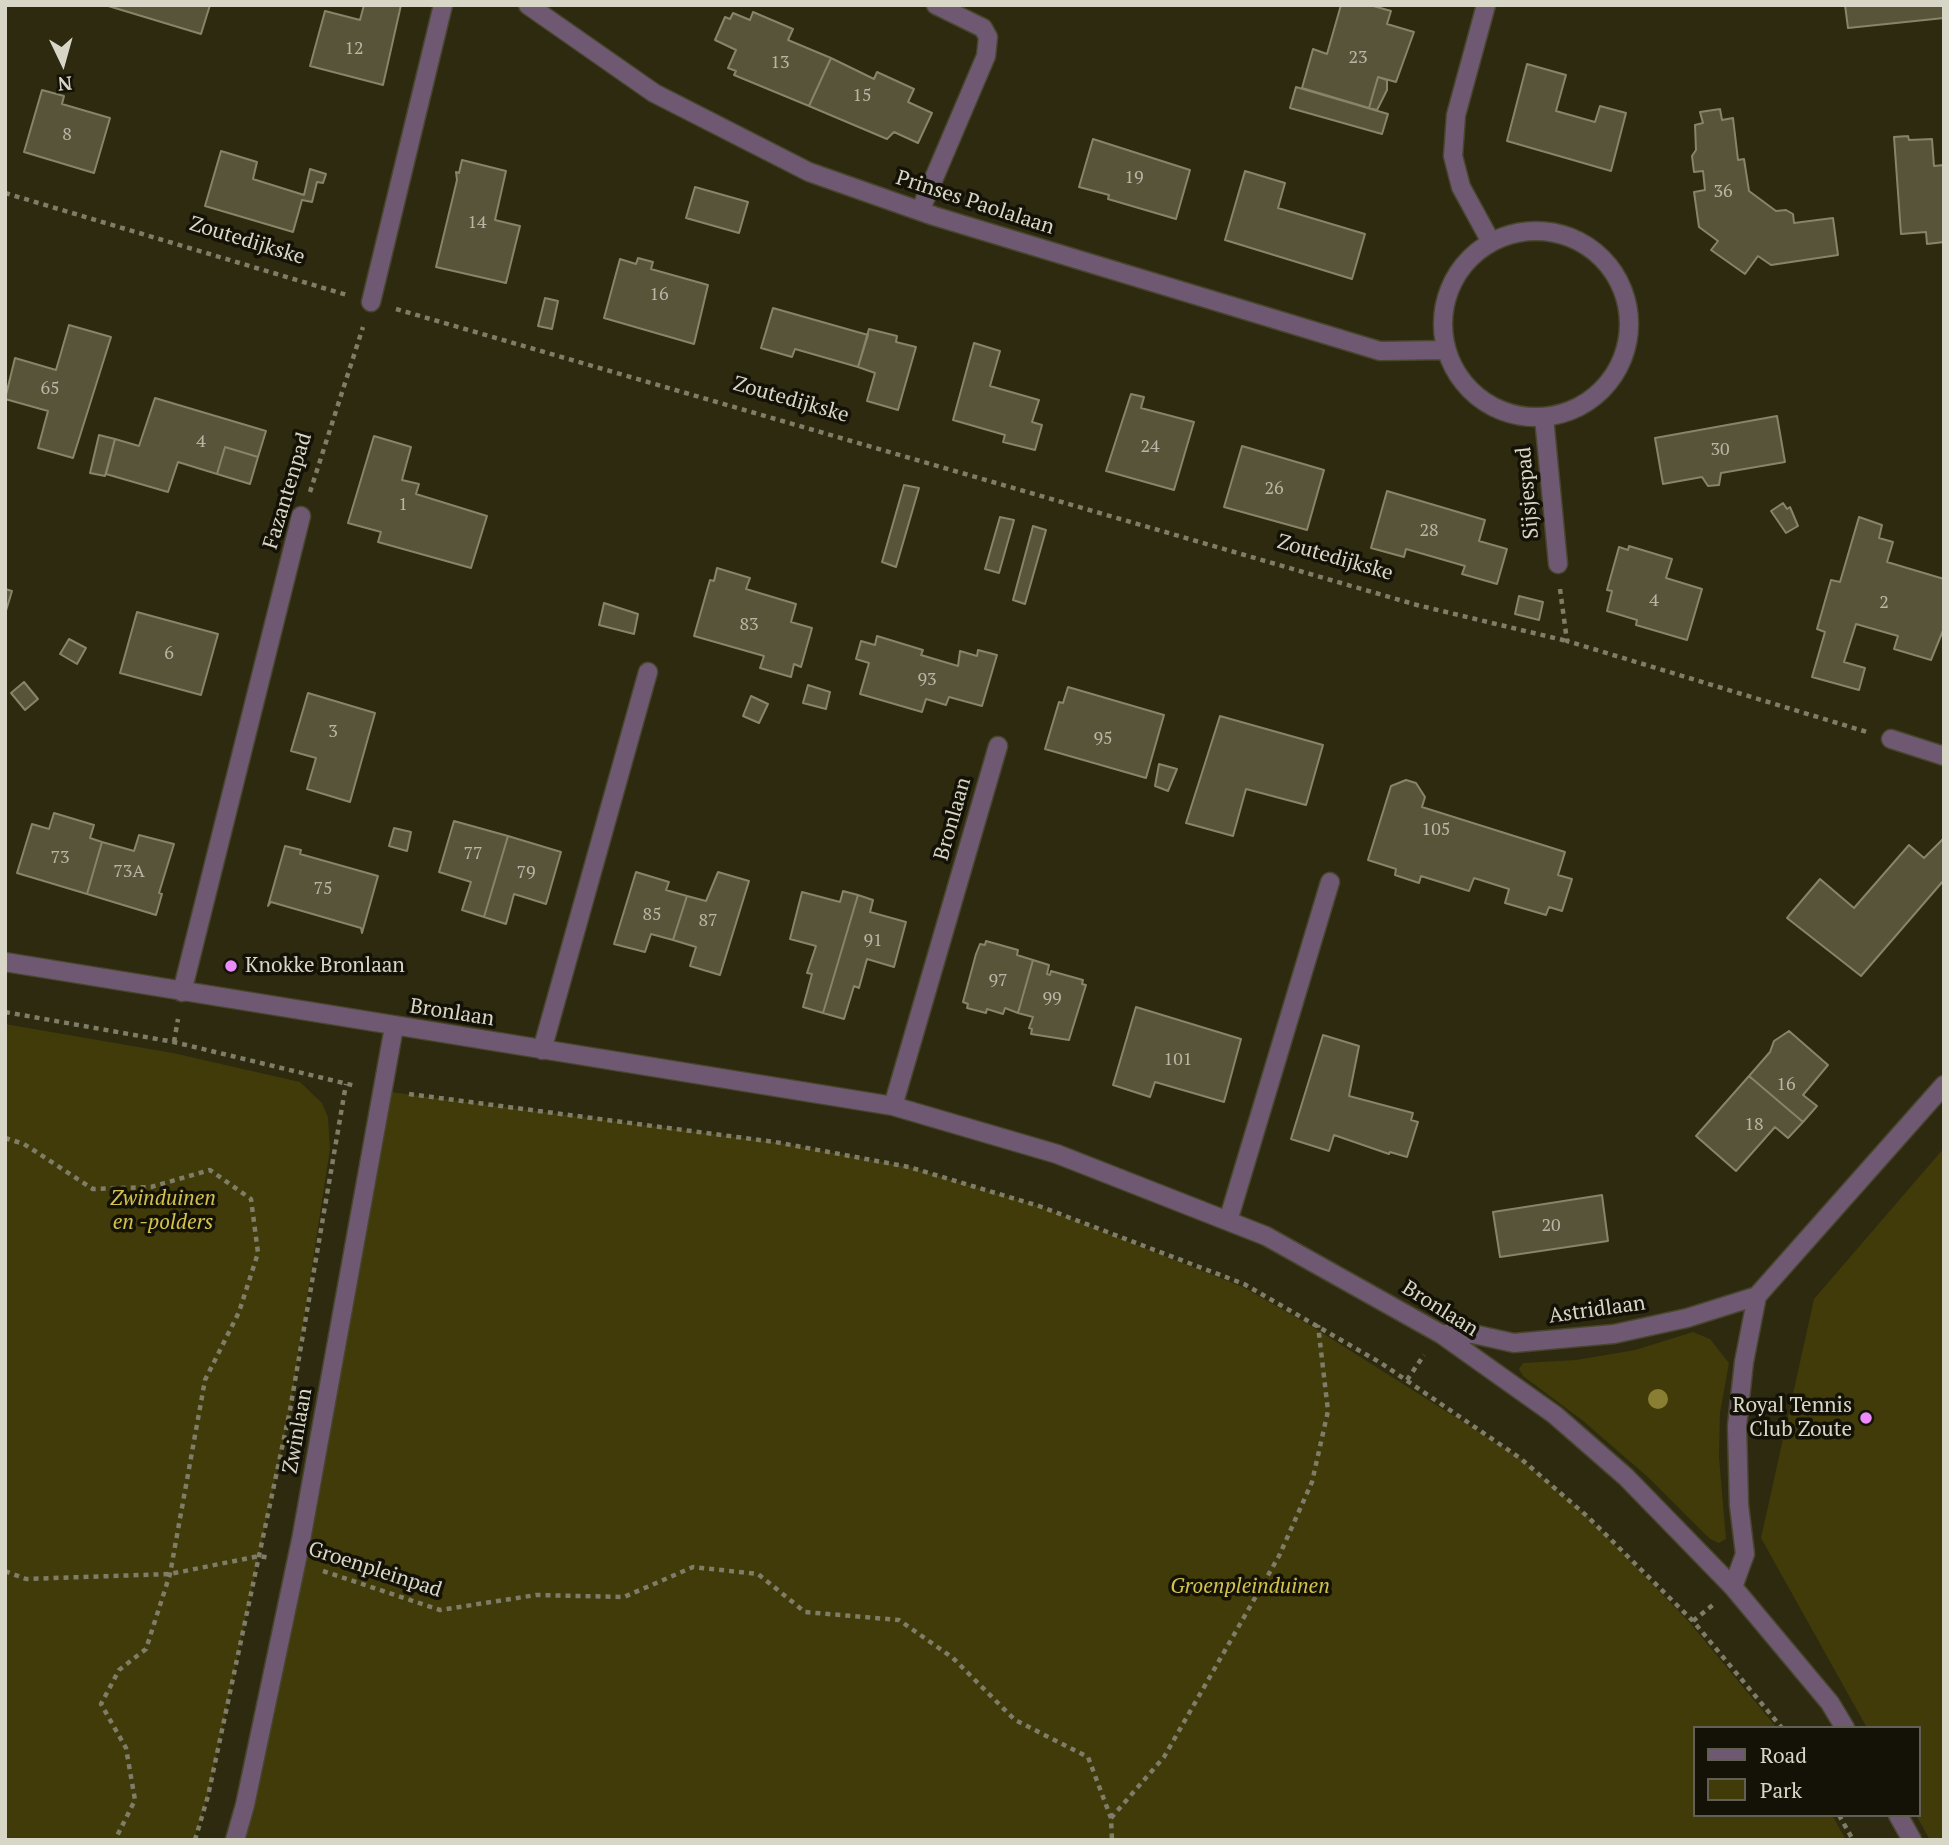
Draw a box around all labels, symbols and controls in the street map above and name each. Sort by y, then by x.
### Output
north arrow [28,28,98,98]
house number: 12 [344,38,364,60]
house number: 23 [1348,47,1368,69]
house number: 13 [770,52,790,74]
text: N [57,71,73,97]
house number: 15 [852,85,872,107]
house number: 8 [62,124,72,146]
street label: Prinses Paolalaan [893,166,1057,240]
house number: 19 [1124,167,1144,189]
house number: 36 [1713,181,1733,203]
street label: Zoutedijkske [186,211,308,271]
house number: 14 [467,212,487,234]
house number: 16 [649,284,669,306]
street label: Zoutedijkske [730,371,852,429]
house number: 65 [40,378,60,400]
street label: Fazantenpad [258,430,318,552]
house number: 4 [196,431,206,453]
house number: 24 [1140,436,1160,458]
house number: 30 [1710,439,1730,461]
street label: Sijsjespad [1511,446,1545,540]
house number: 26 [1264,478,1284,500]
house number: 1 [398,494,408,516]
house number: 28 [1419,520,1439,542]
street label: Zoutedijkske [1274,529,1396,587]
house number: 4 [1649,590,1659,612]
house number: 2 [1879,592,1889,614]
house number: 83 [739,614,759,636]
house number: 6 [164,643,174,665]
house number: 93 [917,669,937,691]
house number: 3 [328,721,338,743]
house number: 95 [1093,728,1113,750]
street label: Bronlaan [929,775,977,863]
house number: 105 [1422,819,1450,841]
house number: 77 [463,843,483,865]
house number: 73 [50,847,70,869]
house number: 73A [113,861,145,883]
house number: 79 [516,862,536,884]
house number: 75 [313,878,333,900]
house number: 85 [642,904,662,926]
house number: 87 [698,910,718,932]
house number: 91 [863,930,883,952]
place label: Knokke Bronlaan [245,953,405,979]
marker: Knokke Bronlaan [223,958,239,974]
house number: 97 [988,970,1008,992]
house number: 99 [1042,988,1062,1010]
street label: Bronlaan [408,994,496,1032]
house number: 101 [1164,1049,1192,1071]
house number: 16 [1776,1074,1796,1096]
house number: 18 [1744,1114,1764,1136]
park label: Zwinduinen en -polders [110,1186,216,1236]
house number: 20 [1541,1215,1561,1237]
street label: Bronlaan [1397,1276,1483,1342]
street label: Astridlaan [1547,1291,1647,1329]
street label: Zwinlaan [278,1386,318,1476]
place label: Royal Tennis Club Zoute [1733,1393,1852,1443]
marker: Royal Tennis Club Zoute [1858,1410,1874,1426]
street label: Groenpleinpad [305,1537,445,1603]
park label: Groenpleinduinen [1170,1574,1330,1600]
legend [1694,1726,1921,1817]
text: Road [1760,1741,1807,1769]
text: Park [1760,1776,1802,1804]

